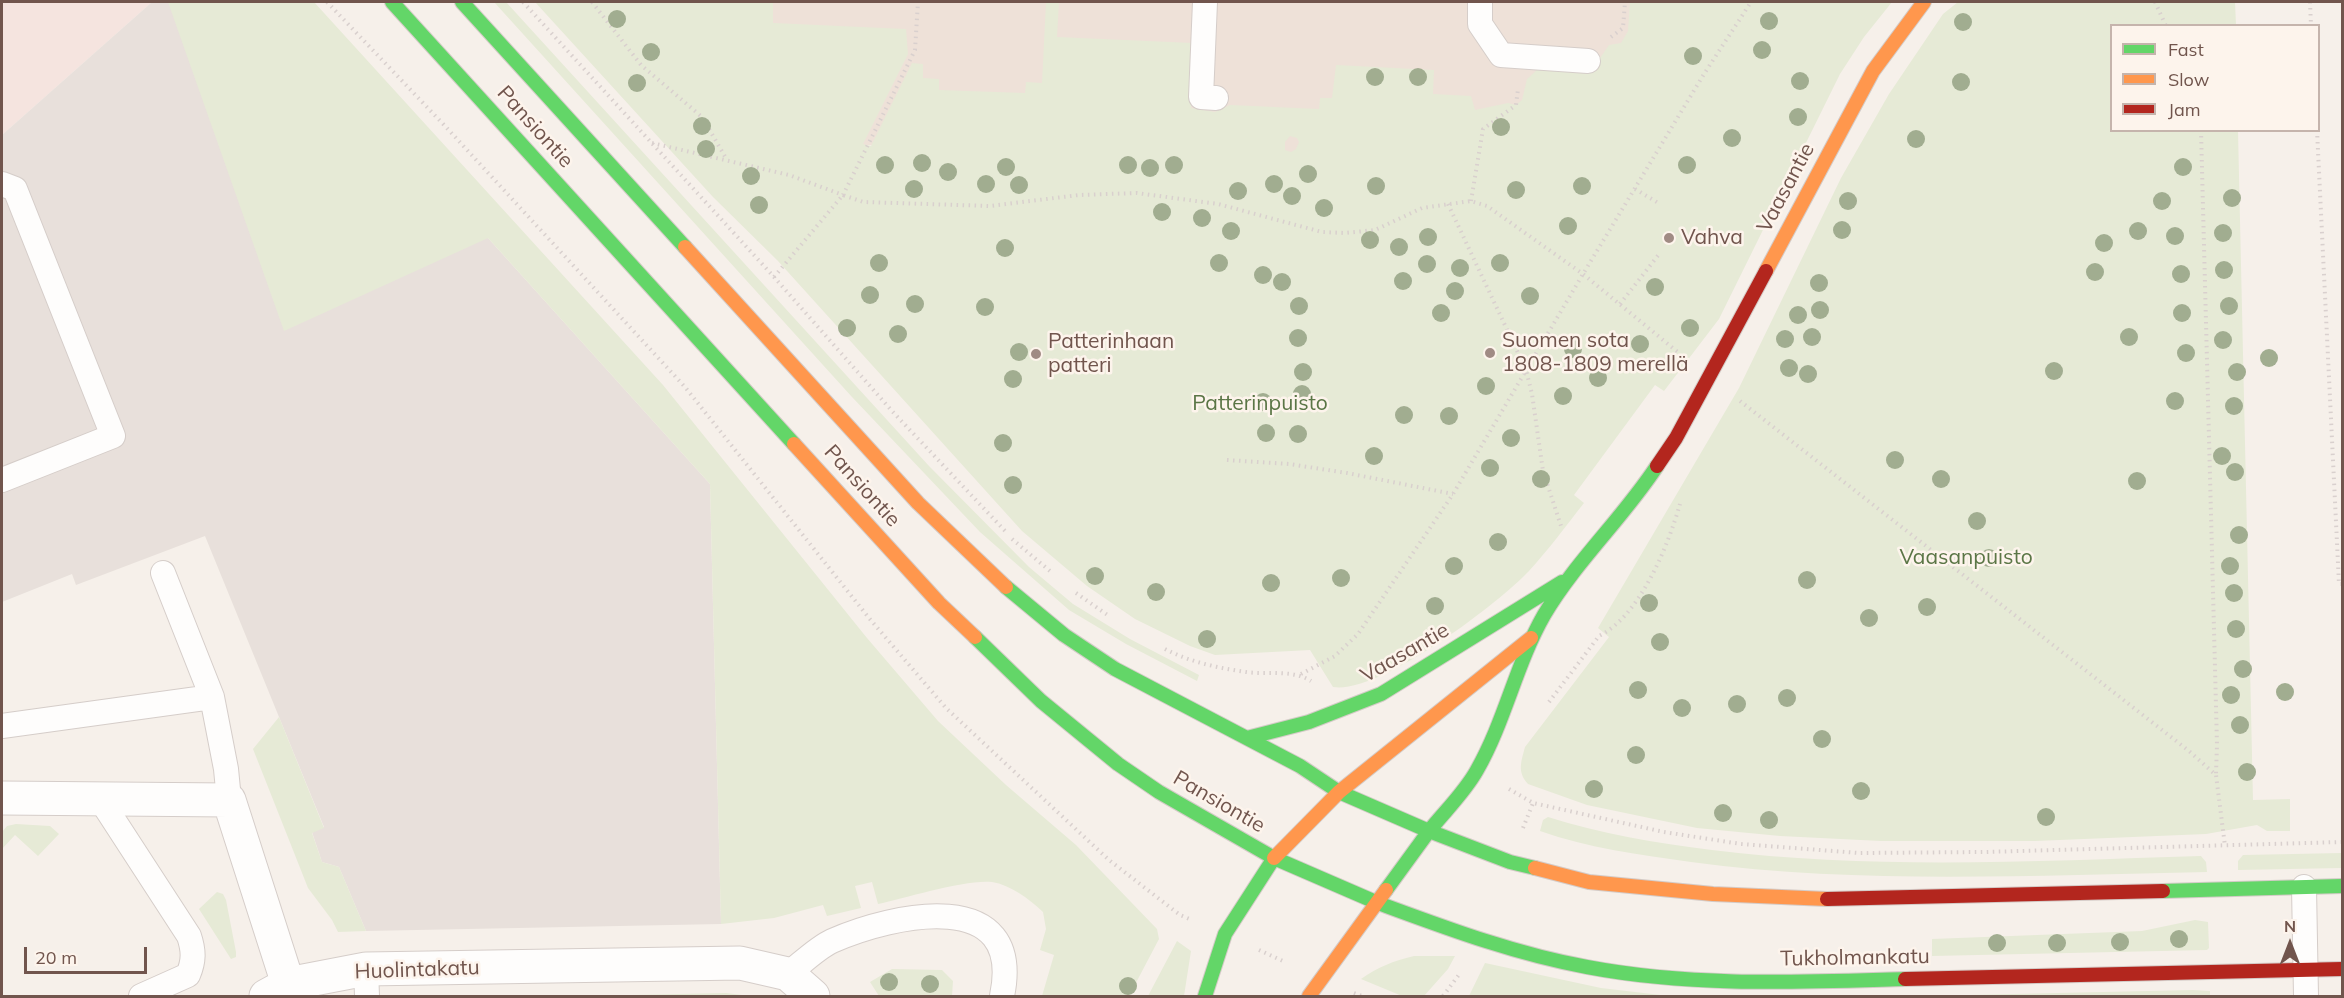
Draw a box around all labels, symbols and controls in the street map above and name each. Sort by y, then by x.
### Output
legend [2110,24,2320,132]
text: Fast [2168,38,2204,61]
text: Slow [2168,68,2209,91]
street label: Pansiontie [492,81,578,173]
text: Jam [2168,98,2201,121]
street label: Vaasantie [1752,139,1820,237]
place label: Vahva [1681,225,1743,251]
marker: Vahva [1662,231,1676,245]
place label: Suomen sota 1808-1809 merellä [1502,328,1689,378]
place label: Patterinhaan patteri [1048,329,1174,379]
marker: Suomen sota 1808-1809 merellä [1483,346,1497,360]
marker: Patterinhaan patteri [1029,347,1043,361]
park label: Patterinpuisto [1192,391,1328,417]
street label: Pansiontie [819,440,905,532]
park label: Vaasanpuisto [1899,545,2033,571]
street label: Vaasantie [1356,618,1454,688]
street label: Pansiontie [1169,766,1269,838]
north arrow [2260,914,2320,974]
text: N [2284,916,2296,936]
scale bar [27,935,150,973]
street label: Tukholmankatu [1780,944,1930,972]
text: 20 m [35,946,77,969]
street label: Huolintakatu [354,955,480,985]

